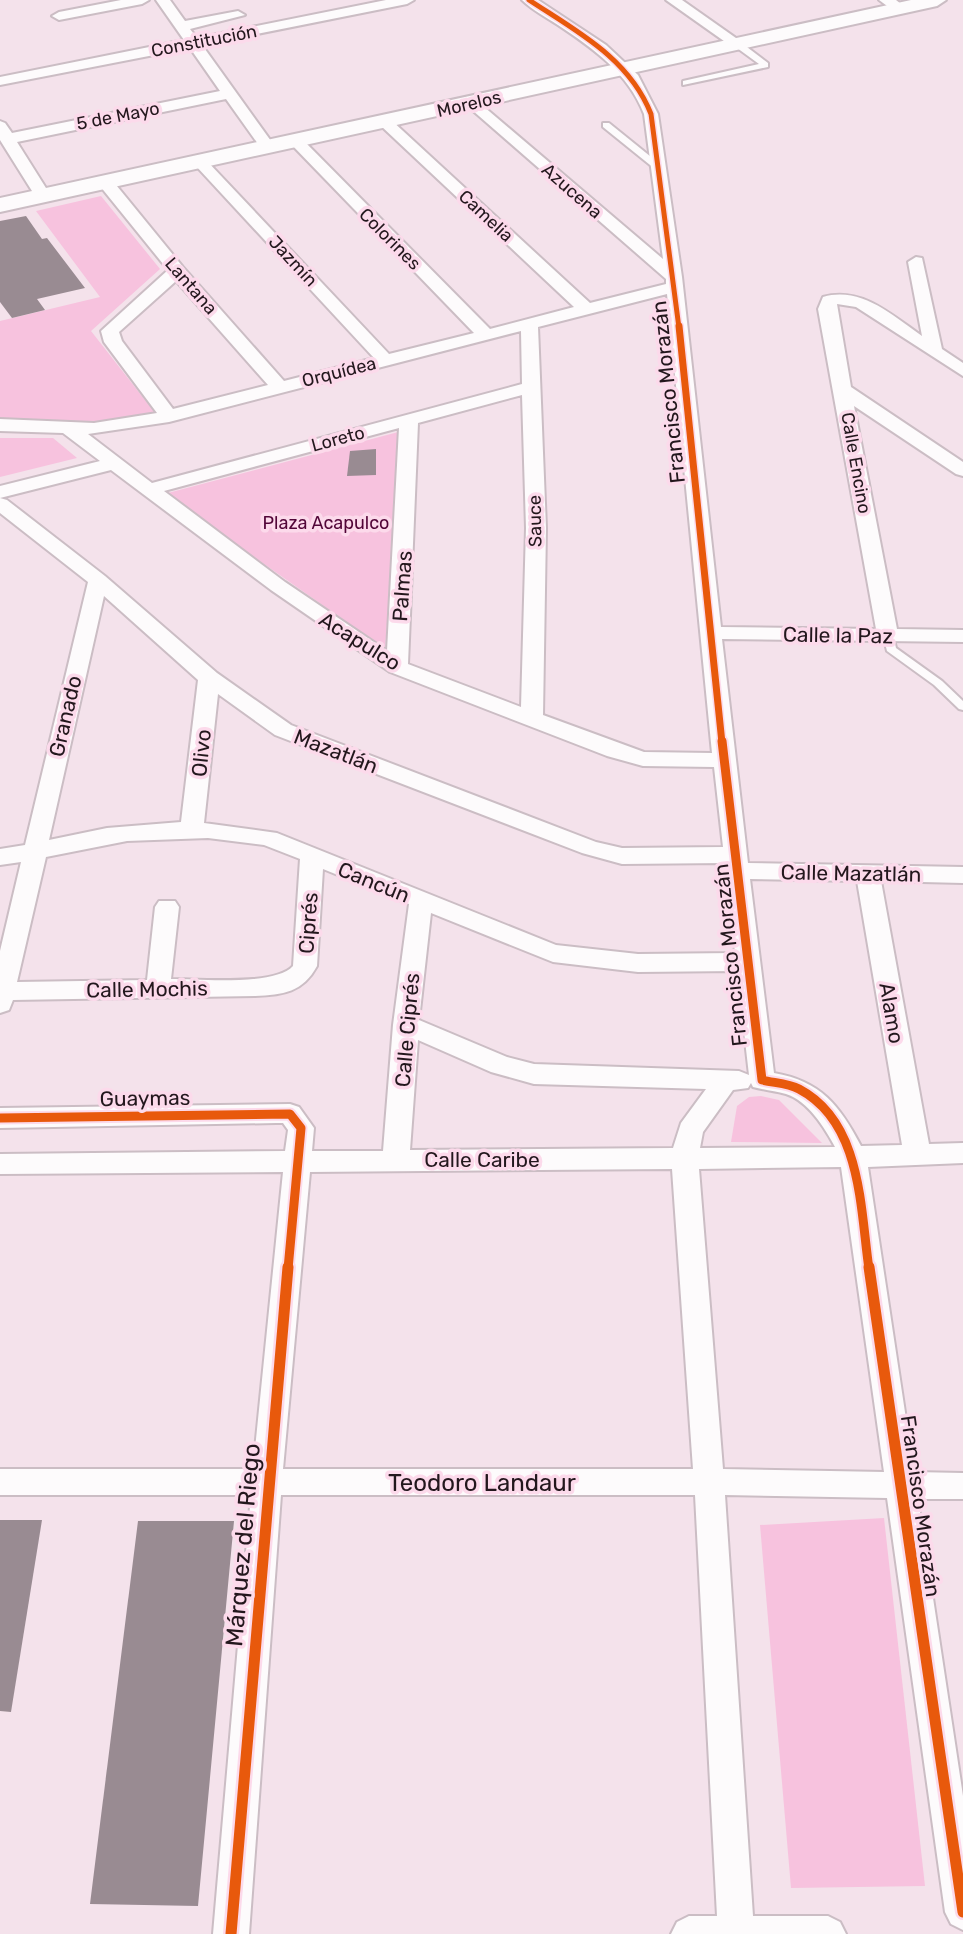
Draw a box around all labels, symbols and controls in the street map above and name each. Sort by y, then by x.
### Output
street label: Constitución [149,20,259,62]
street label: Morelos [435,86,503,122]
street label: 5 de Mayo [75,97,161,135]
street label: Azucena [537,159,607,223]
street label: Camelia [454,185,518,247]
street label: Colorines [355,204,425,274]
street label: Jazmín [264,231,322,291]
street label: Lantana [160,253,222,319]
street label: Francisco Morazán [646,299,690,485]
street label: Orquídea [300,352,378,392]
street label: Calle Encino [836,411,876,515]
street label: Loreto [309,421,367,457]
street label: Sauce [524,495,546,547]
park label: Plaza Acapulco [263,512,389,534]
street label: Palmas [387,550,417,622]
street label: Acapulco [315,606,405,676]
street label: Calle la Paz [783,622,893,648]
street label: Granado [44,673,86,759]
street label: Mazatlán [290,724,382,778]
street label: Olivo [186,728,216,778]
street label: Cancún [334,856,414,908]
street label: Calle Mazatlán [780,859,922,887]
street label: Francisco Morazán [708,862,752,1048]
street label: Ciprés [293,891,323,955]
street label: Calle Ciprés [390,972,424,1088]
street label: Calle Mochis [86,975,208,1003]
street label: Alamo [874,981,910,1045]
street label: Guaymas [99,1085,191,1111]
street label: Calle Caribe [424,1147,540,1172]
street label: Francisco Morazán [896,1413,946,1599]
street label: Márquez del Riego [220,1442,266,1648]
street label: Teodoro Landaur [388,1469,576,1497]

